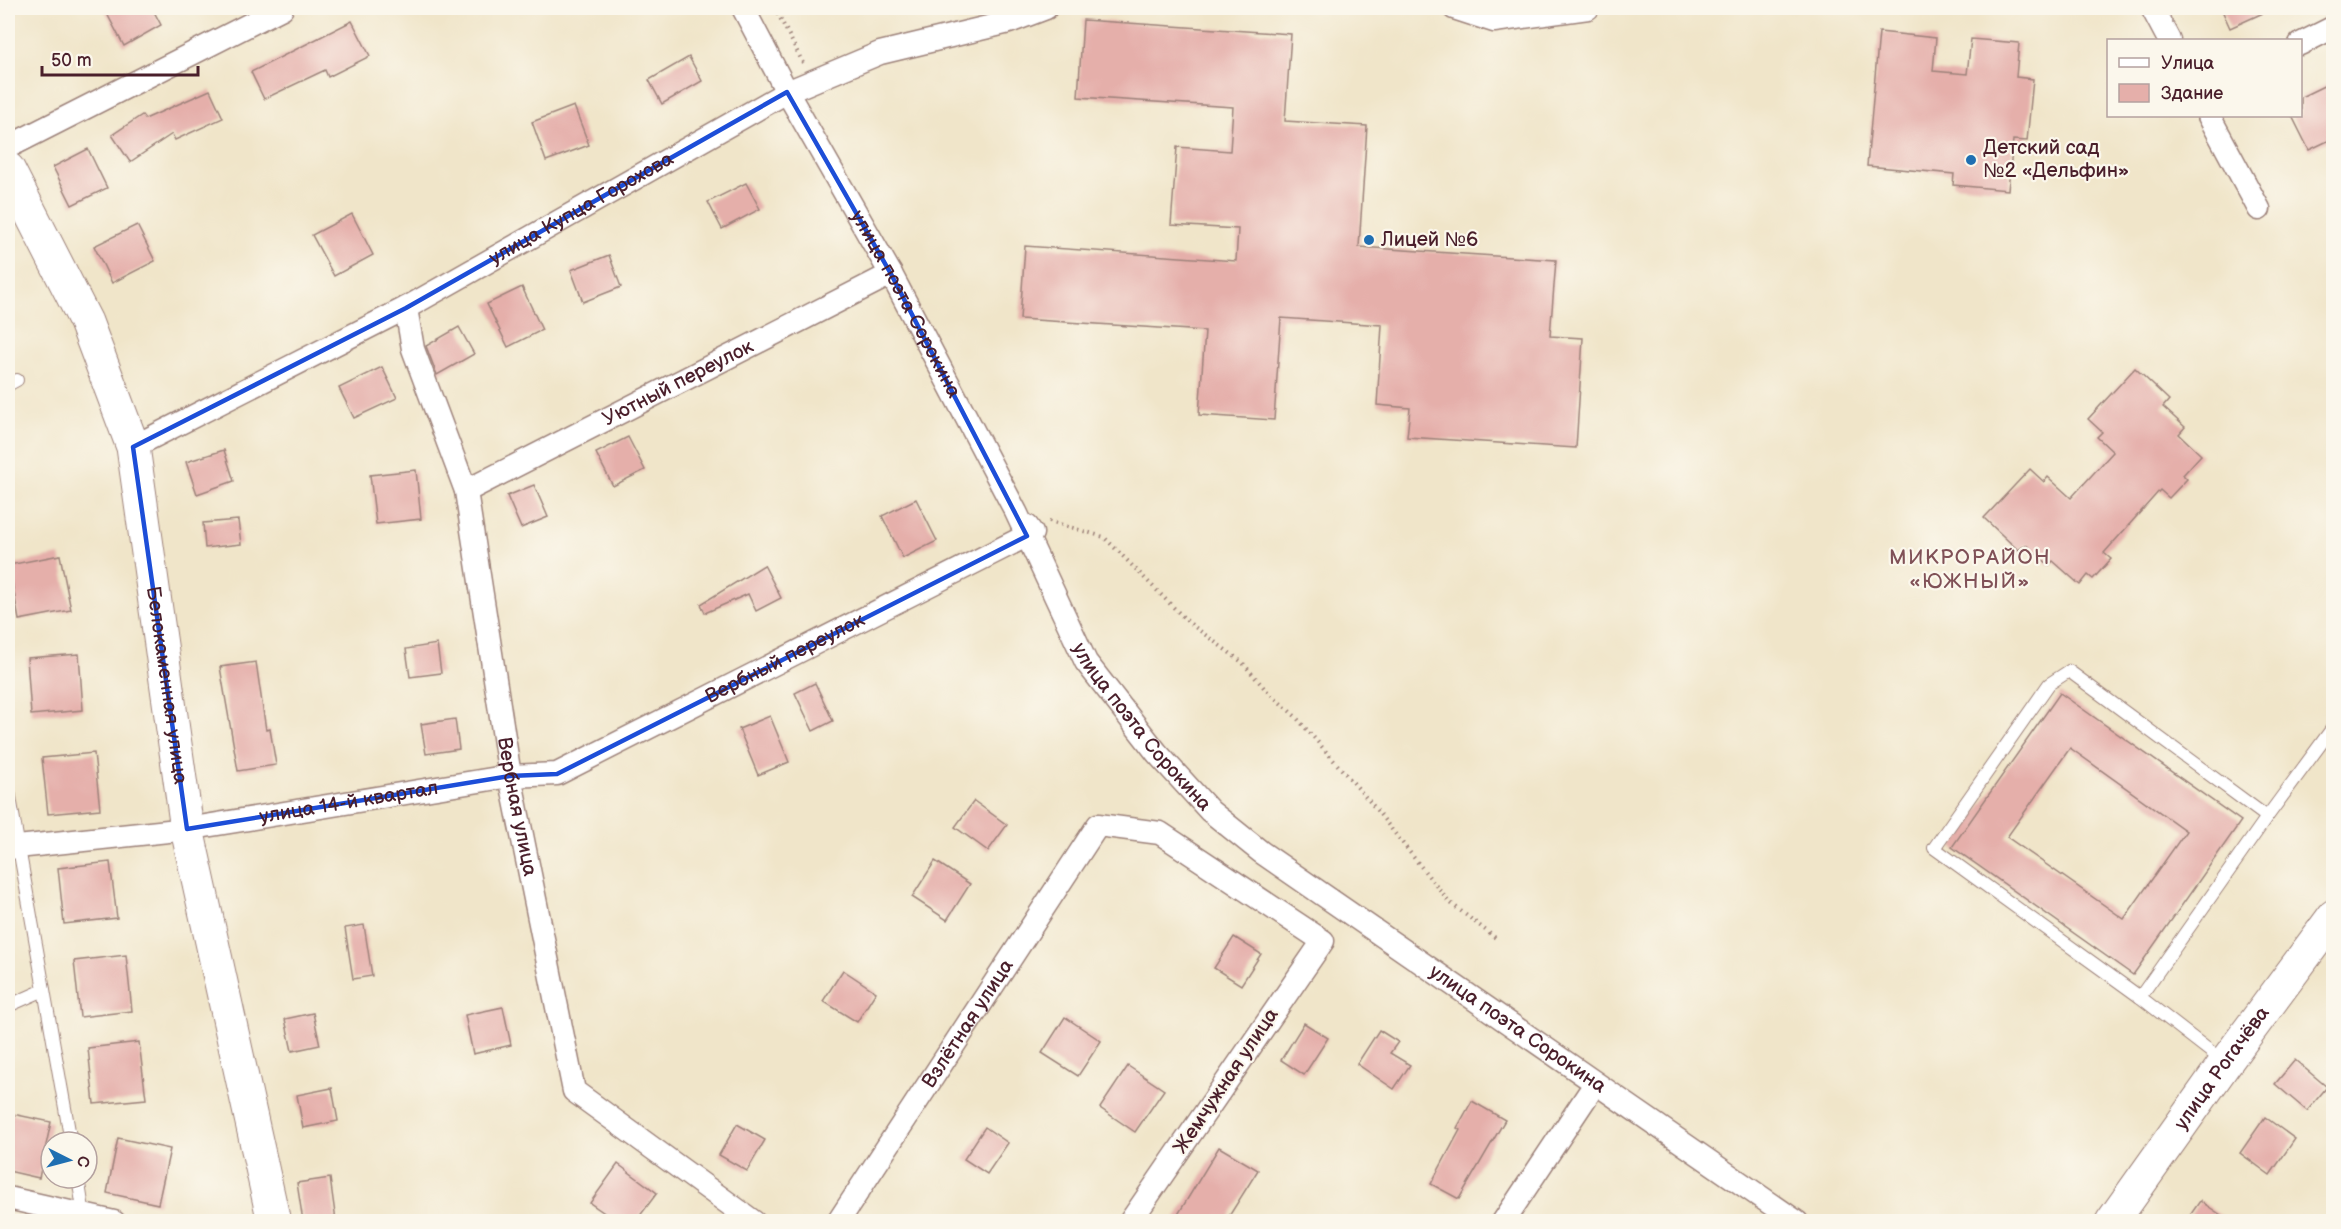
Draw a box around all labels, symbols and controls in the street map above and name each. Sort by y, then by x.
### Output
scale bar [42,39,198,77]
legend [2107,39,2302,117]
text: 50 m [51,50,92,71]
text: Улица [2161,53,2215,74]
text: Здание [2161,83,2223,104]
place label: Детский сад №2 «Дельфин» [1983,136,2129,183]
street label: улица Купца Горохова [485,147,678,270]
marker: Детский сад №2 «Дельфин» [1964,153,1978,167]
street label: улица поэта Сорокина [845,206,966,402]
place label: Лицей №6 [1380,228,1478,252]
marker: Лицей №6 [1362,233,1376,247]
street label: Уютный переулок [598,334,758,431]
district label: МИКРОРАЙОН «ЮЖНЫЙ» [1889,545,2051,594]
street label: Белокаменная улица [141,585,193,786]
street label: Вербный переулок [701,608,869,709]
street label: улица поэта Сорокина [1067,639,1216,816]
street label: Вербная улица [492,736,542,879]
street label: улица 14-й квартал [258,776,440,829]
street label: Взлётная улица [917,955,1019,1093]
street label: улица поэта Сорокина [1425,960,1611,1099]
street label: улица Рогачёва [2169,1002,2275,1135]
street label: Жемчужная улица [1168,1004,1284,1158]
north arrow [39,1130,99,1190]
text: С [72,1155,92,1168]

